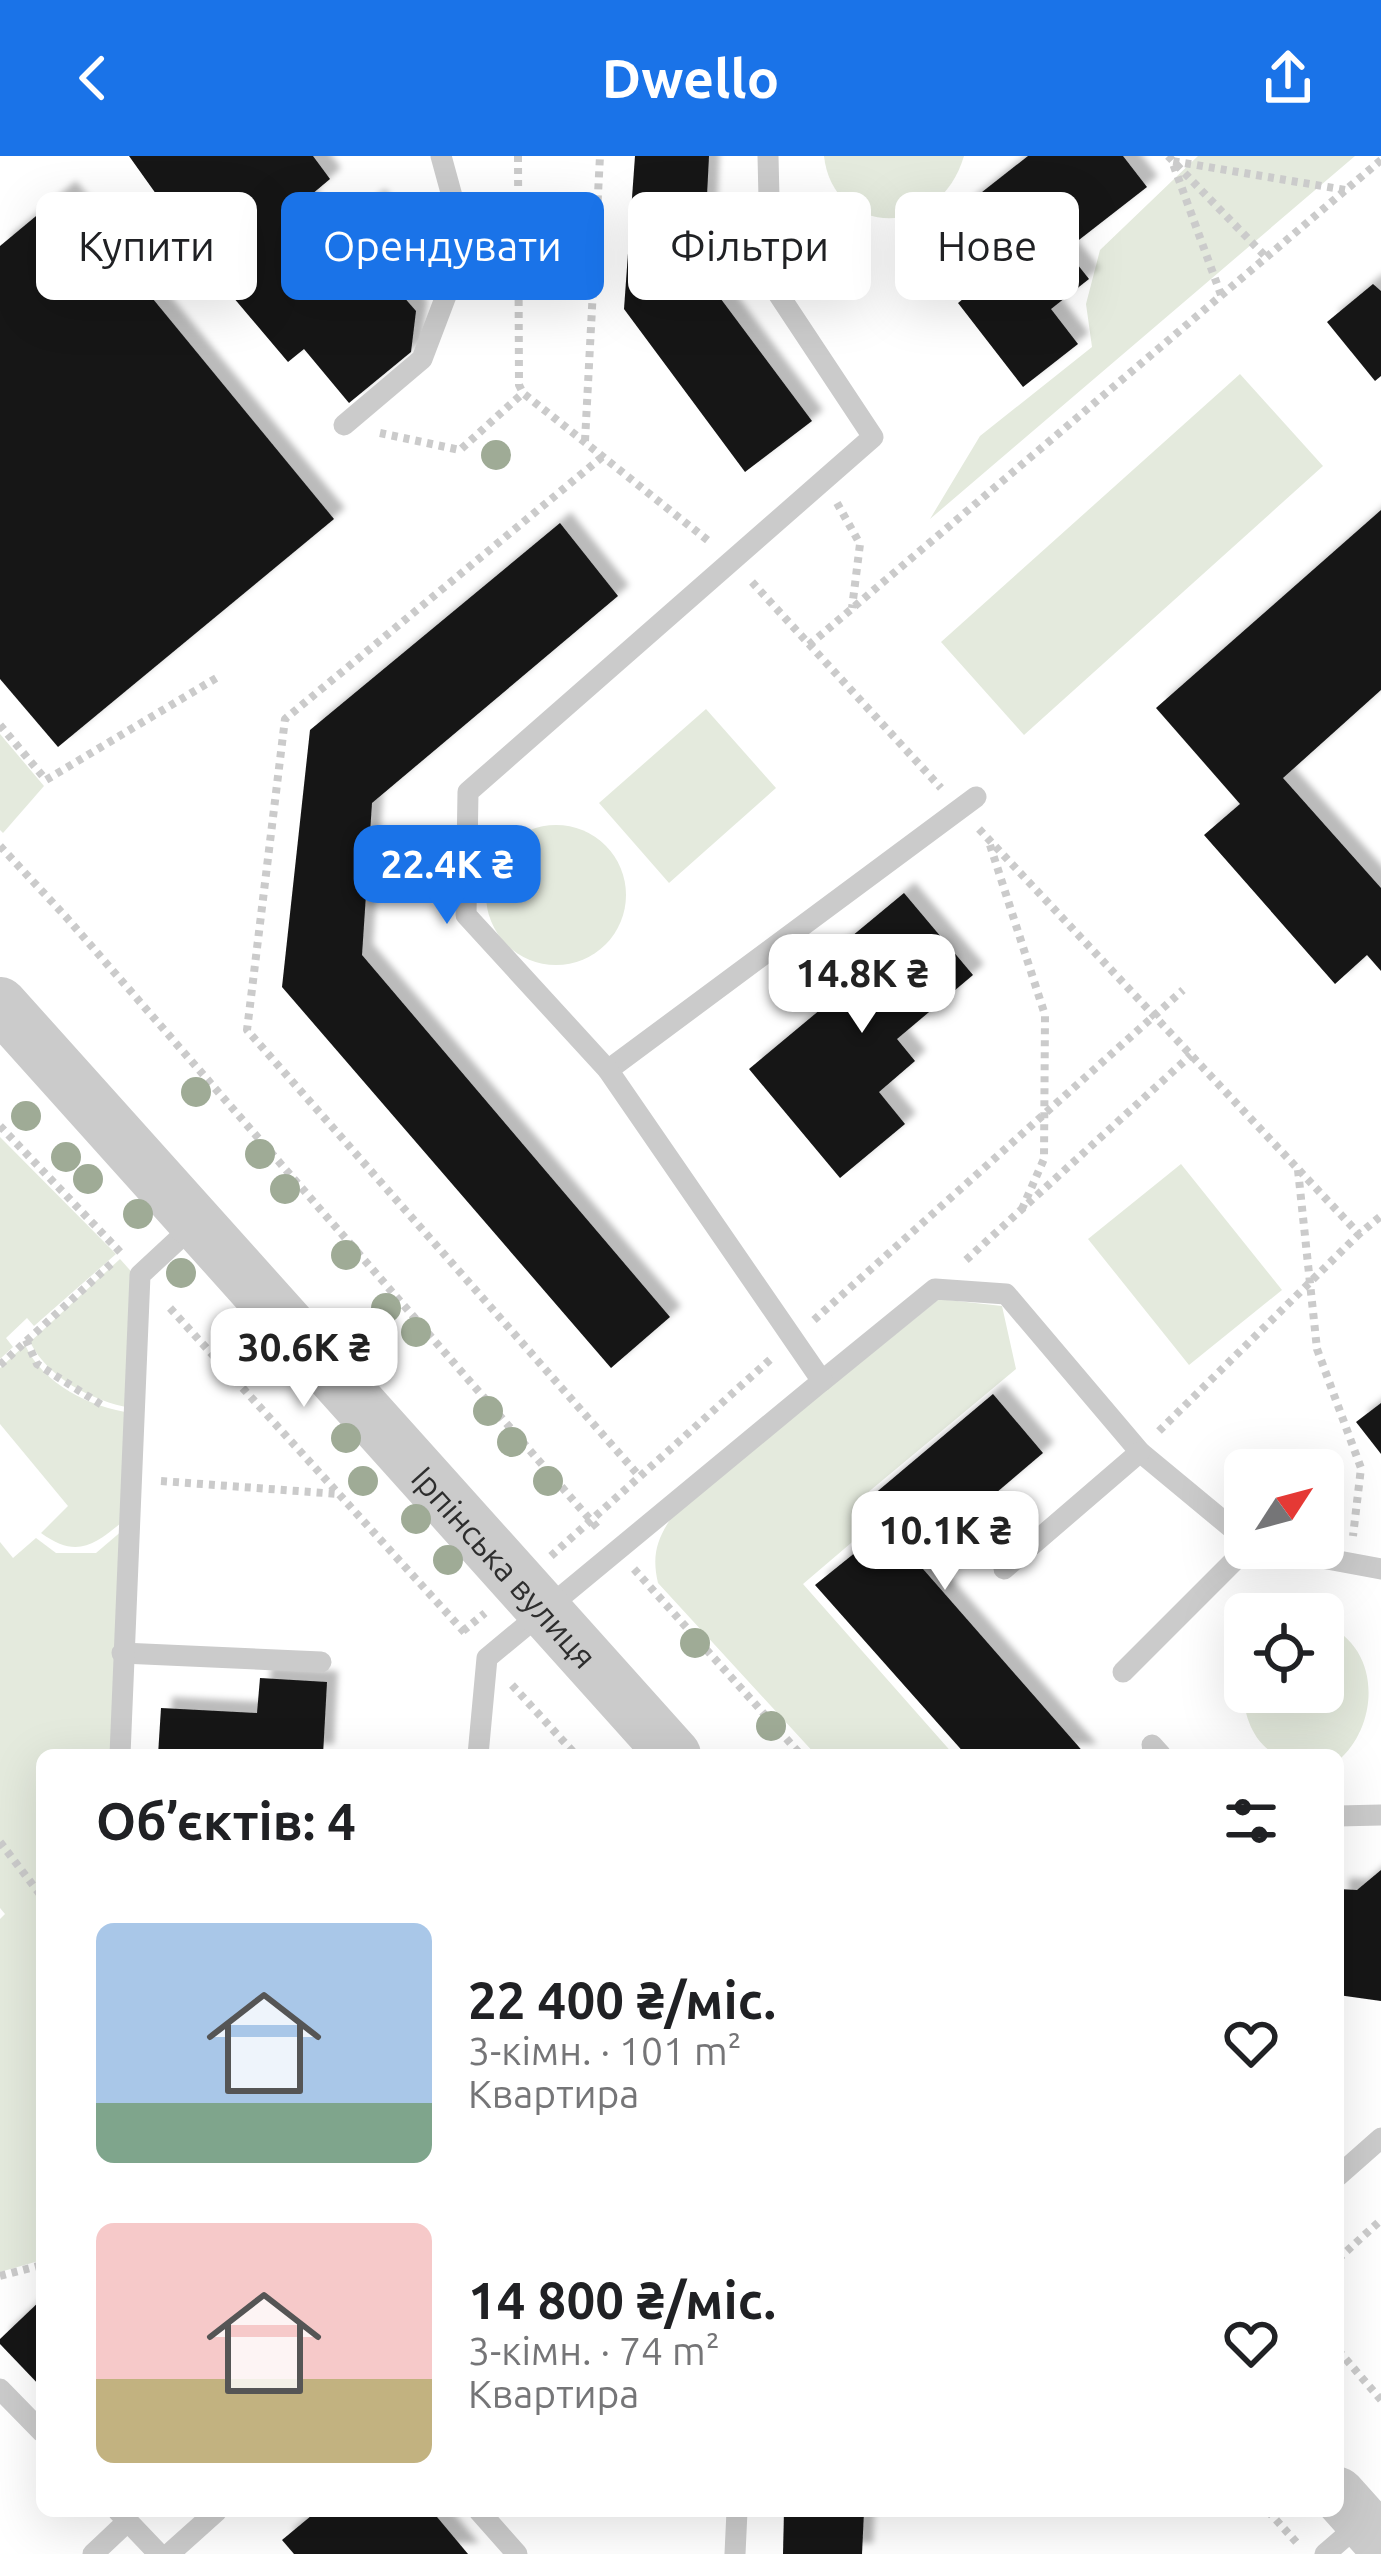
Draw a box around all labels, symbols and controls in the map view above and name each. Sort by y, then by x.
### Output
icon: back [60,45,126,111]
icon: share [1255,45,1321,111]
text: Dwello [602,48,779,108]
chip: Купити [36,192,257,300]
chip: Орендувати [281,192,604,300]
chip: Фільтри [628,192,871,300]
chip: Нове [895,192,1079,300]
pin: 22.4K ₴ [336,825,558,927]
text: 22.4K ₴ [381,842,513,885]
pin: 14.8K ₴ [751,934,973,1036]
text: 14.8K ₴ [796,951,928,994]
pin: 30.6K ₴ [193,1308,415,1410]
text: 30.6K ₴ [238,1325,370,1368]
north arrow [1224,1449,1344,1569]
map controls [1224,1449,1344,1713]
street label: Ірпінська вулиця [405,1459,605,1675]
pin: 10.1K ₴ [834,1491,1056,1593]
text: 10.1K ₴ [879,1508,1011,1551]
button: locate [1224,1593,1344,1713]
icon: filters [1218,1788,1284,1854]
text: Об’єктів: 4 [96,1792,356,1850]
icon: home [192,1971,336,2115]
text: 22 400 ₴/міс. [468,1971,776,2029]
icon: heart [1218,2010,1284,2076]
text: 3-кімн. · 101 m² [468,2029,742,2072]
text: Квартира [468,2072,639,2115]
icon: home [192,2271,336,2415]
text: 14 800 ₴/міс. [468,2271,776,2329]
icon: heart [1218,2310,1284,2376]
text: 3-кімн. · 74 m² [468,2329,720,2372]
text: Квартира [468,2372,639,2415]

